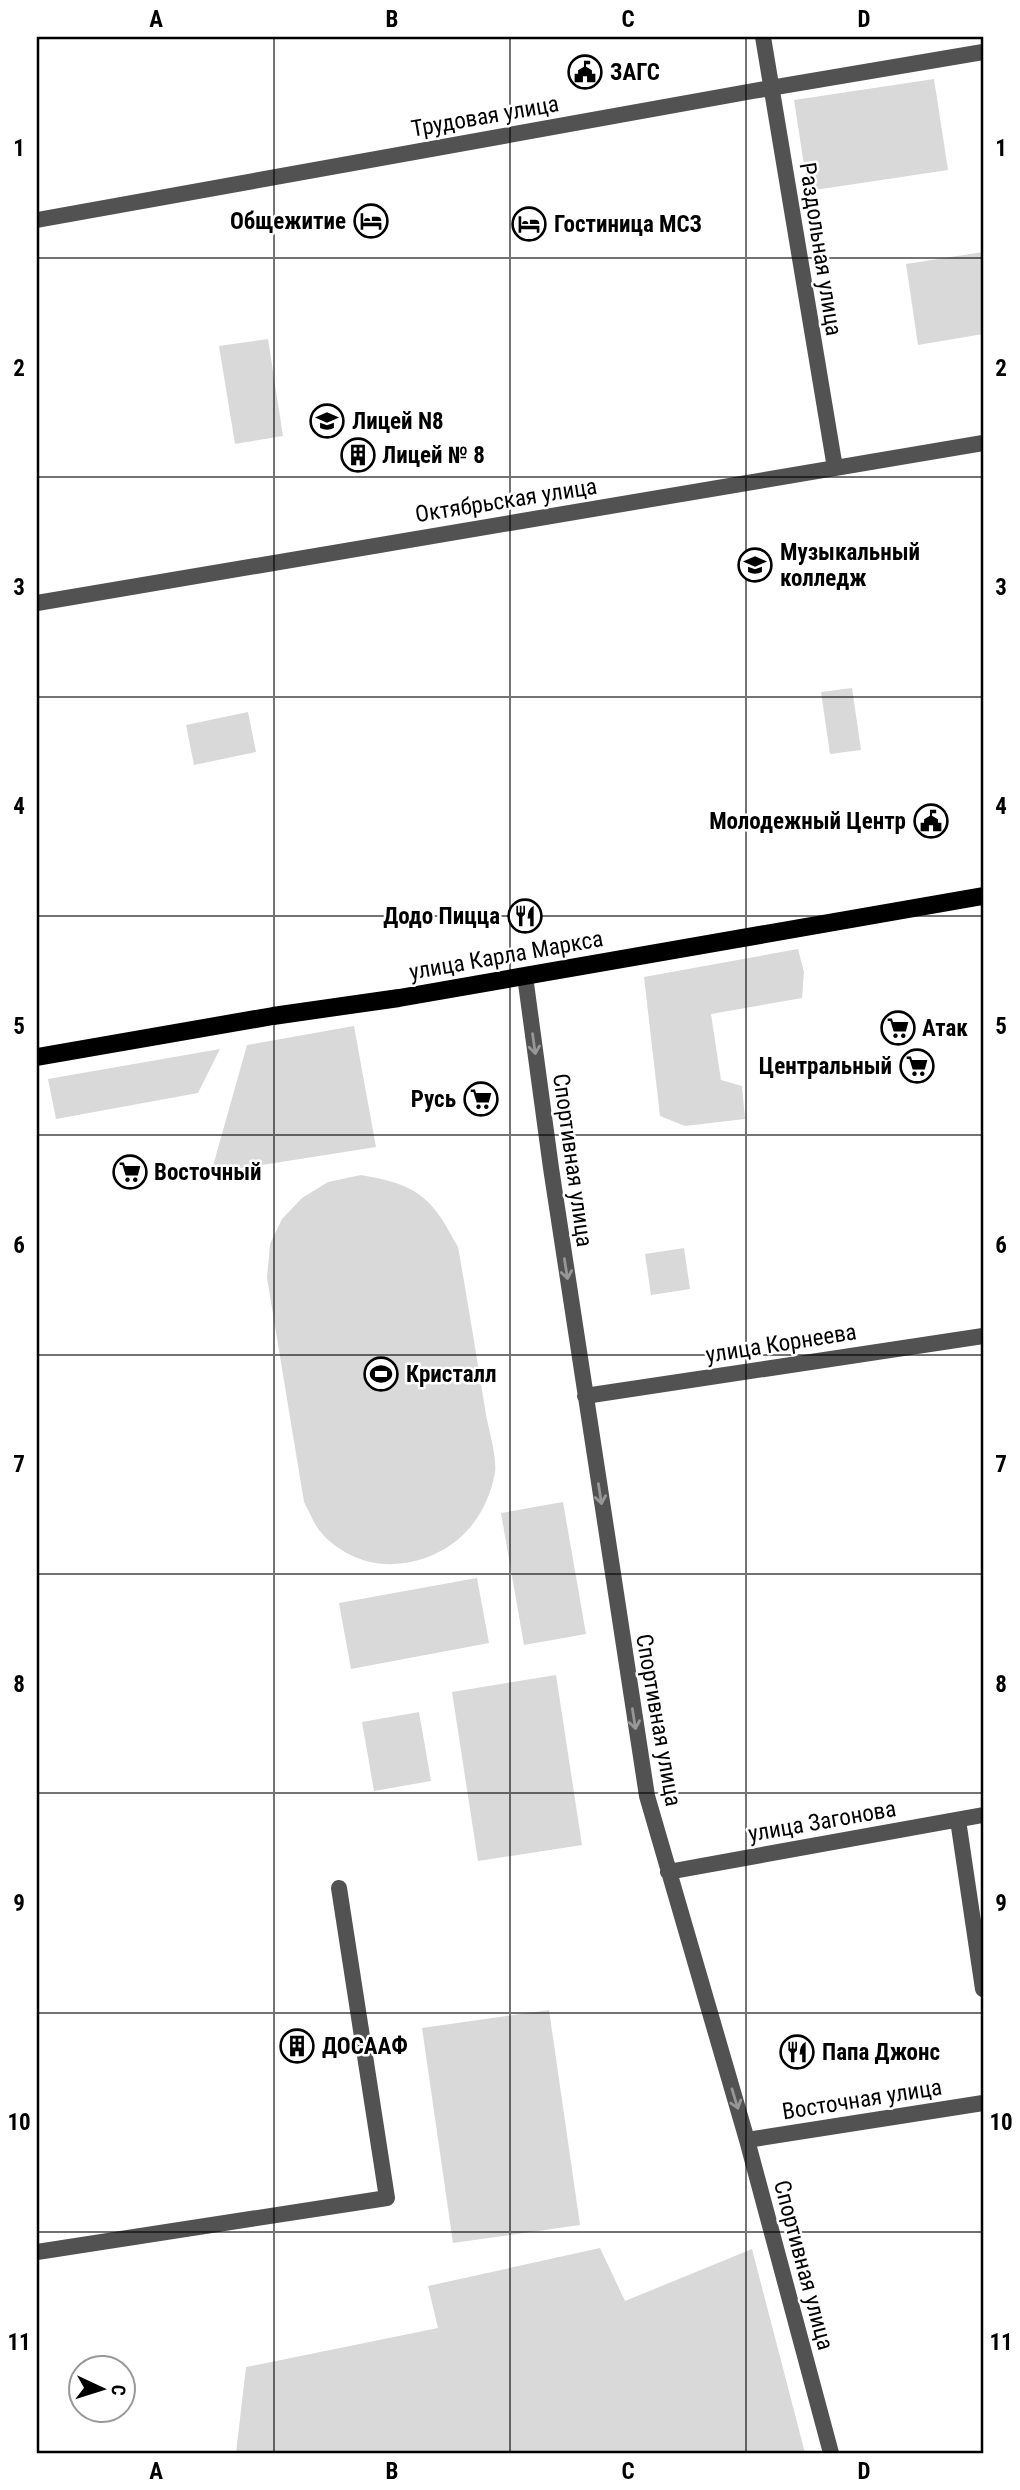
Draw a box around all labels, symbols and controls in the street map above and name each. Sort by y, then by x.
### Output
text: A [149,6,163,33]
text: B [386,6,398,33]
text: C [621,6,635,33]
text: D [858,6,871,33]
public building icon: ЗАГС [566,53,604,91]
place label: ЗАГС [610,59,660,86]
street label: Трудовая улица [409,90,561,143]
text: 1 [13,135,25,162]
text: 1 [995,135,1007,162]
street label: Раздольная улица [793,160,848,338]
hotel icon: Общежитие [352,202,390,240]
hotel icon: Гостиница МСЗ [510,205,548,243]
place label: Общежитие [230,208,346,235]
place label: Гостиница МСЗ [554,211,702,238]
text: 2 [13,355,25,382]
text: 2 [995,355,1007,382]
school or university icon: Лицей N8 [308,402,346,440]
place label: Лицей N8 [352,408,444,435]
building icon: Лицей № 8 [339,436,377,474]
place label: Лицей № 8 [382,442,485,469]
street label: Октябрьская улица [413,473,599,528]
place label: Музыкальный колледж [780,539,920,592]
school or university icon: Музыкальный колледж [736,546,774,584]
text: 3 [13,574,25,601]
text: 3 [995,574,1007,601]
text: 4 [13,793,25,820]
text: 4 [995,793,1007,820]
public building icon: Молодежный Центр [912,802,950,840]
place label: Молодежный Центр [709,808,906,835]
restaurant icon: Додо Пицца [506,897,544,935]
place label: Додо Пицца [383,903,500,930]
street label: улица Карла Маркса [407,925,605,986]
supermarket icon: Атак [879,1009,917,1047]
text: 5 [13,1013,25,1040]
text: 5 [995,1013,1007,1040]
place label: Атак [922,1015,968,1042]
one-way arrow [528,1032,541,1055]
supermarket icon: Центральный [898,1047,936,1085]
place label: Центральный [759,1053,892,1080]
street label: Спортивная улица [547,1072,598,1248]
supermarket icon: Русь [462,1080,500,1118]
place label: Русь [411,1086,456,1113]
supermarket icon: Восточный [111,1153,149,1191]
place label: Восточный [154,1159,262,1186]
text: 6 [13,1232,25,1259]
text: 6 [995,1232,1007,1259]
one-way arrow [560,1257,573,1280]
street label: улица Корнеева [704,1318,858,1369]
sports icon: Кристалл [362,1355,400,1393]
place label: Кристалл [406,1361,497,1388]
text: 7 [13,1451,25,1478]
text: 7 [995,1451,1007,1478]
one-way arrow [594,1482,607,1505]
street label: Спортивная улица [630,1632,687,1808]
text: 8 [13,1671,25,1698]
text: 8 [995,1671,1007,1698]
one-way arrow [628,1707,641,1730]
street label: улица Загонова [746,1795,898,1848]
text: 9 [13,1890,25,1917]
text: 9 [995,1890,1007,1917]
building icon: ДОСААФ [278,2027,316,2065]
place label: ДОСААФ [322,2033,408,2060]
restaurant icon: Папа Джонс [778,2033,816,2071]
place label: Папа Джонс [822,2039,940,2066]
street label: Восточная улица [780,2074,944,2125]
one-way arrow [729,2088,742,2110]
text: 10 [7,2109,31,2136]
text: 10 [989,2109,1013,2136]
street label: Спортивная улица [768,2177,839,2353]
text: 11 [7,2329,31,2356]
text: 11 [989,2329,1013,2356]
north arrow [66,2354,136,2424]
text: С [107,2384,130,2397]
text: A [149,2458,163,2485]
text: B [386,2458,398,2485]
text: C [621,2458,635,2485]
text: D [858,2458,871,2485]

